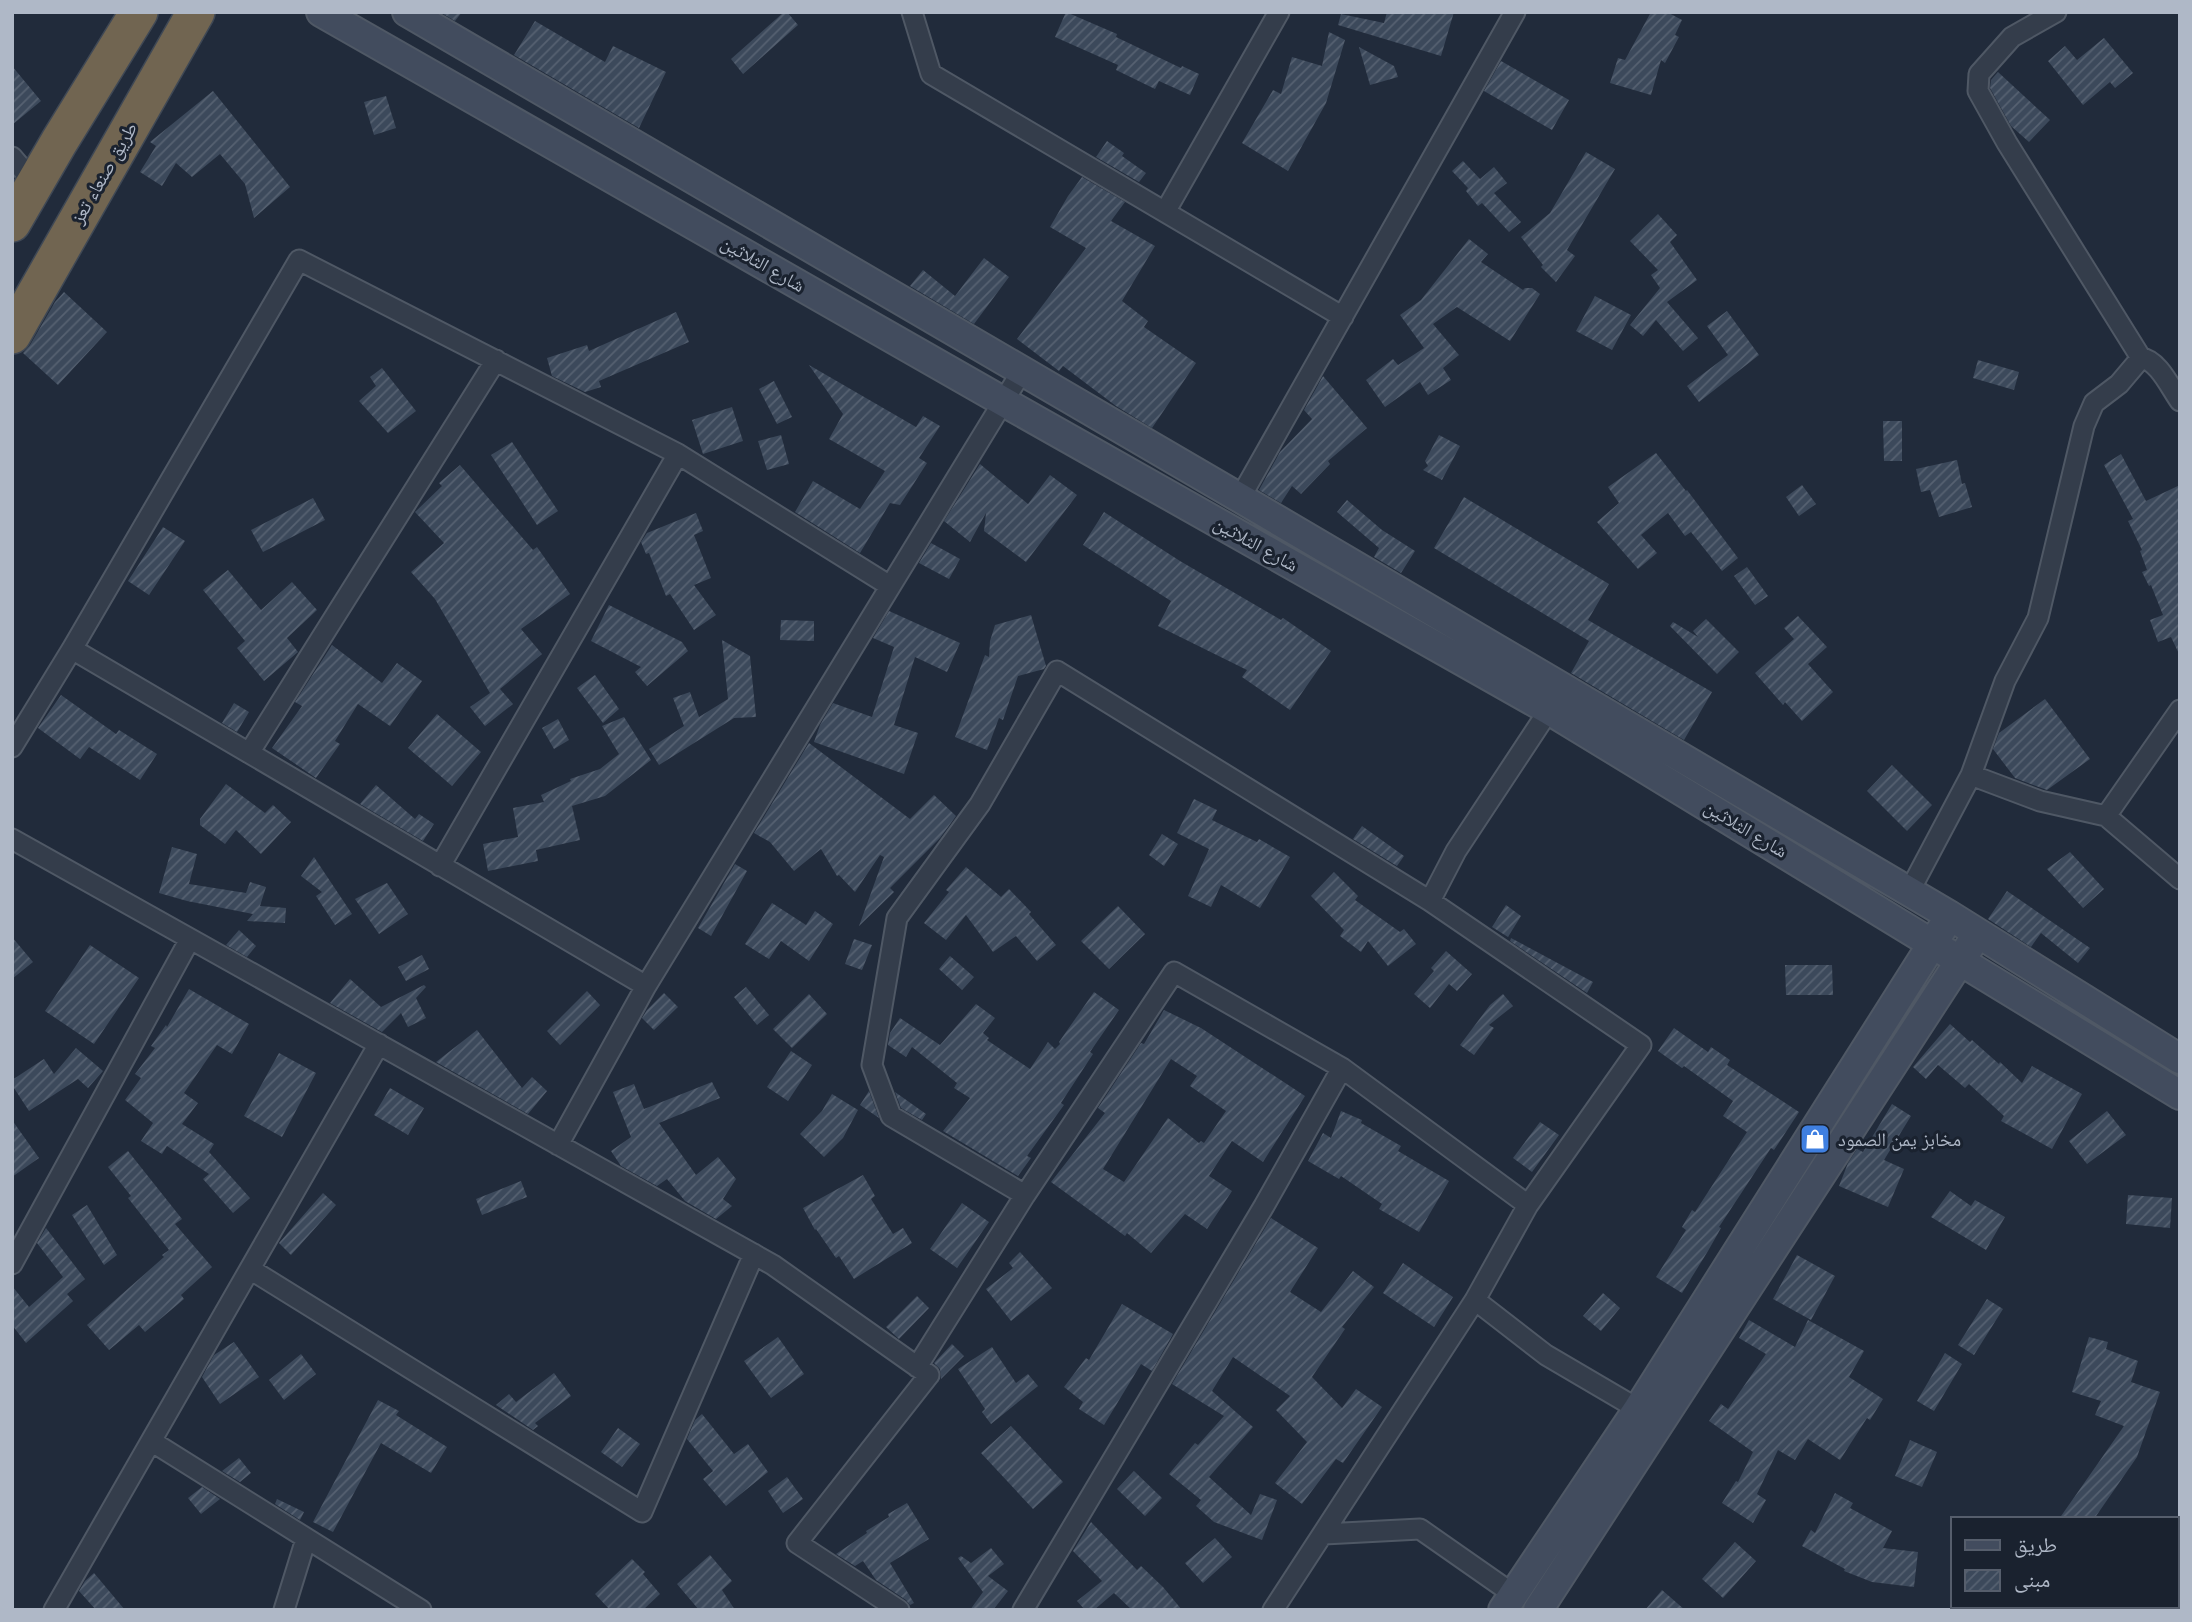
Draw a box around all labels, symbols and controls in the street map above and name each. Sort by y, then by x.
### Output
street label: طريق صنعاء تعز [65,118,142,229]
street label: شارع الثلاثين [717,231,809,297]
street label: شارع الثلاثين [1210,511,1302,577]
street label: شارع الثلاثين [1700,795,1792,863]
shop icon: مخابز يمن الصمود [1798,1122,1832,1156]
place label: مخابز يمن الصمود [1838,1128,1961,1151]
legend [1951,1517,2178,1608]
text: طريق [2014,1532,2057,1558]
text: مبنى [2014,1567,2050,1593]

